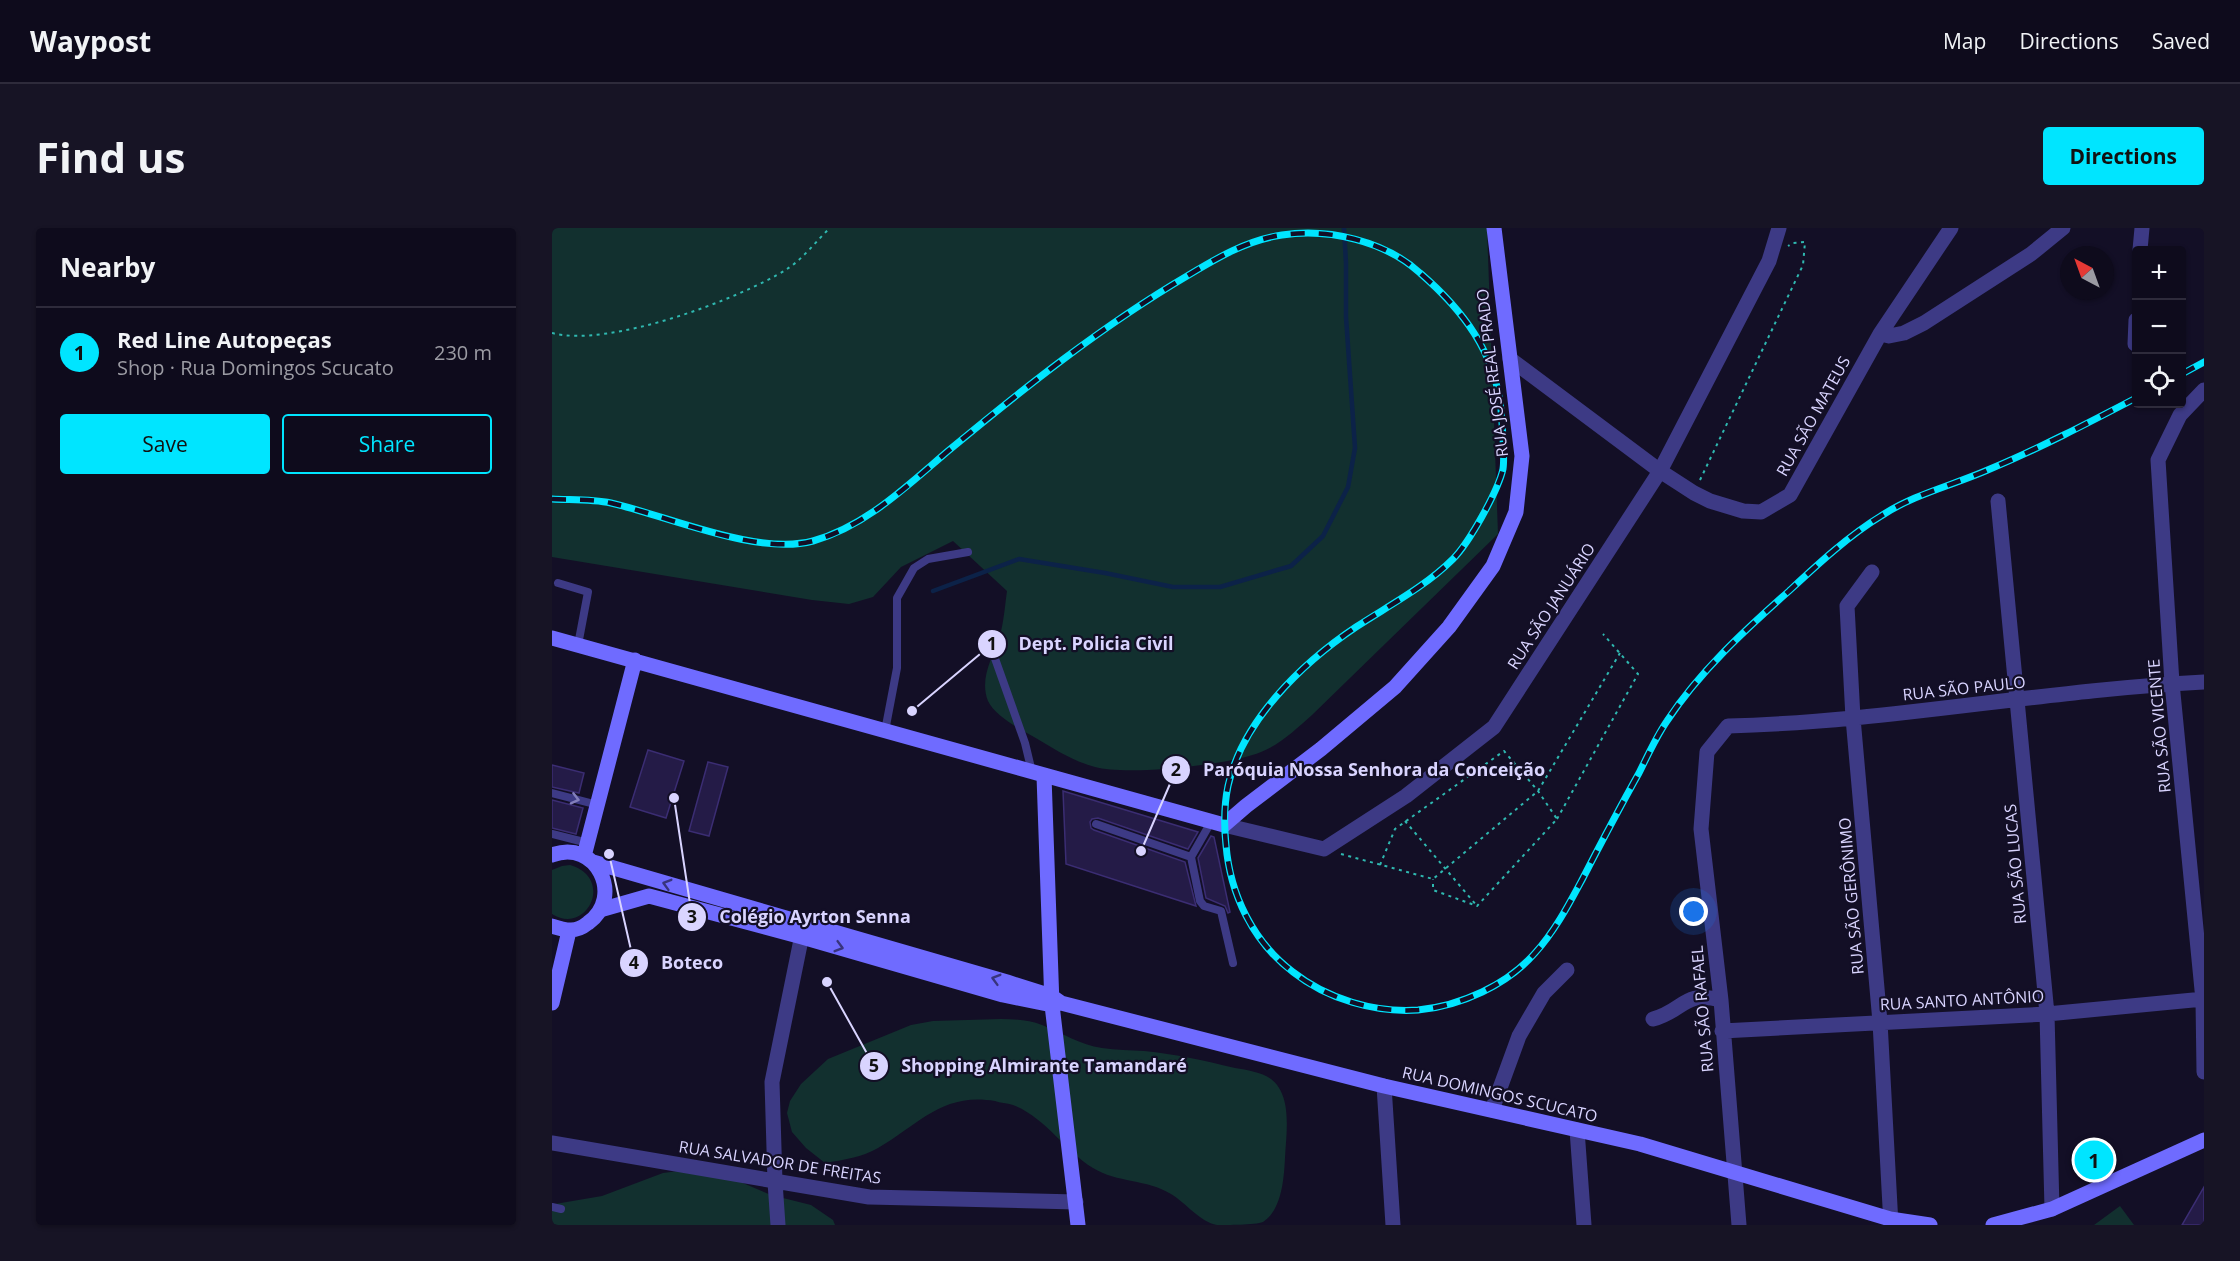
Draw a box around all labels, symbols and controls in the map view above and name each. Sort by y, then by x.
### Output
text: Waypost [30,22,151,60]
text: Map [1943,27,1986,55]
text: Directions [2019,27,2119,55]
text: Saved [2152,27,2210,55]
button: Directions [2043,127,2204,185]
text: Find us [36,128,185,185]
north arrow [2060,246,2114,300]
map controls [2132,246,2186,408]
button: + [2132,246,2186,300]
text: Nearby [60,249,155,285]
street label: RUA JOSÉ REAL PRADO [1471,288,1513,458]
button: − [2132,300,2186,354]
text: Red Line Autopeças [117,324,332,354]
text: 1 [74,339,85,366]
text: 230 m [434,339,492,366]
street label: RUA SÃO MATEUS [1771,352,1855,480]
text: Shop · Rua Domingos Scucato [117,354,394,381]
button: locate [2132,354,2186,408]
button: Save [60,414,270,474]
button: Share [282,414,492,474]
street label: RUA SÃO JANUÁRIO [1502,539,1600,673]
callout: Dept. Policia Civil [977,626,1185,662]
text: 1 [987,631,997,655]
text: Dept. Policia Civil [1019,631,1173,655]
street label: RUA SÃO VICENTE [2142,658,2176,794]
street label: RUA SÃO PAULO [1901,671,2027,705]
callout: Paróquia Nossa Senhora da Conceição [1161,752,1557,788]
text: 2 [1171,757,1181,781]
text: Paróquia Nossa Senhora da Conceição [1203,757,1545,781]
one-way arrow [570,791,580,804]
street label: RUA SÃO LUCAS [1999,803,2031,925]
street label: RUA SÃO GERÔNIMO [1833,817,1869,975]
one-way arrow [662,879,673,891]
your location [1679,897,1708,926]
callout: Colégio Ayrton Senna [677,899,923,935]
text: 3 [687,904,697,928]
text: Colégio Ayrton Senna [719,904,911,928]
one-way arrow [833,940,844,952]
callout: Boteco [619,945,735,981]
street label: RUA SÃO RAFAEL [1686,945,1718,1073]
text: 4 [629,950,639,974]
text: Boteco [661,950,723,974]
one-way arrow [991,974,1001,986]
street label: RUA SANTO ANTÔNIO [1879,985,2045,1015]
callout: Shopping Almirante Tamandaré [859,1048,1199,1084]
text: 5 [869,1053,879,1077]
text: Shopping Almirante Tamandaré [901,1053,1187,1077]
street label: RUA DOMINGOS SCUCATO [1400,1061,1600,1127]
street label: RUA SALVADOR DE FREITAS [677,1135,883,1189]
pin: 1 [2074,1138,2114,1182]

